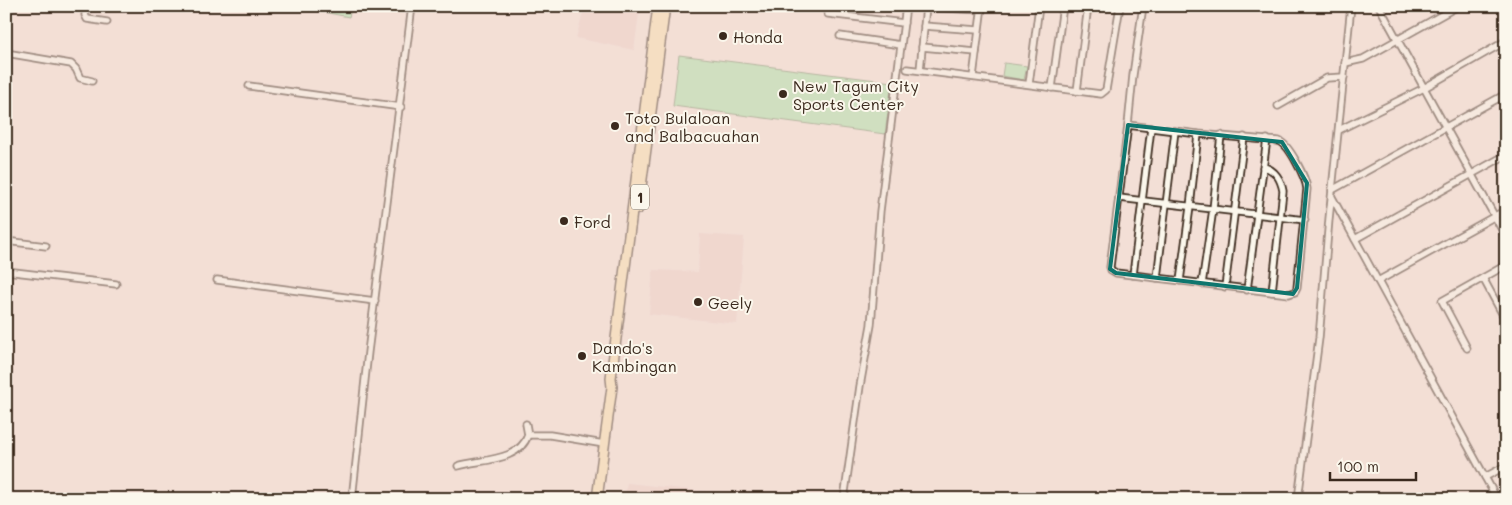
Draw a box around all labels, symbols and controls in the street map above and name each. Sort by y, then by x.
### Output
place label: Honda [733,26,783,47]
marker: Honda [717,30,729,42]
place label: New Tagum City Sports Center [793,75,919,114]
marker: New Tagum City Sports Center [777,88,789,100]
place label: Toto Bulaloan and Balbacuahan [625,107,759,146]
marker: Toto Bulaloan and Balbacuahan [609,120,621,132]
road number: 1 [631,184,649,210]
place label: Ford [574,211,611,232]
marker: Ford [558,215,570,227]
place label: Geely [708,292,752,313]
marker: Geely [692,296,704,308]
place label: Dando's Kambingan [592,337,677,376]
marker: Dando's Kambingan [576,350,588,362]
scale bar [1330,450,1416,482]
text: 100 m [1337,456,1379,476]

